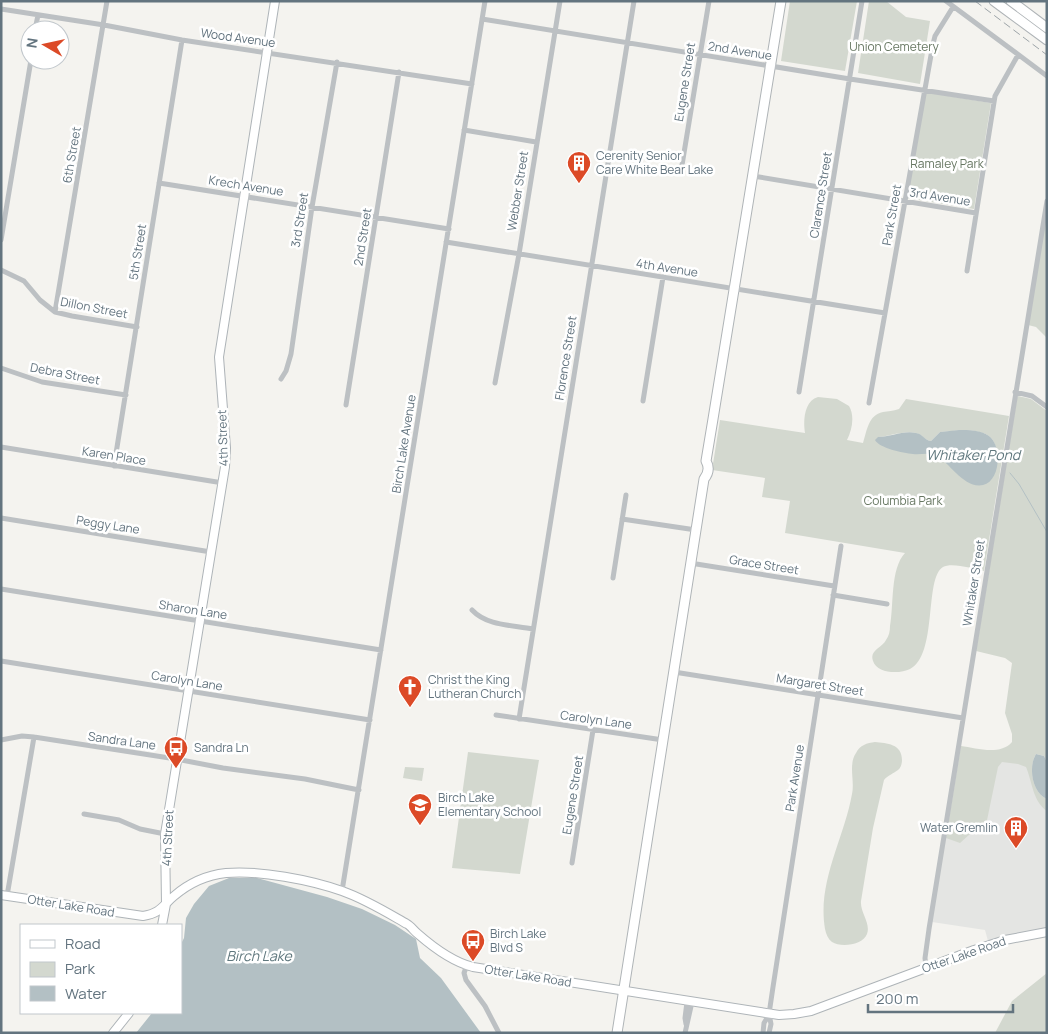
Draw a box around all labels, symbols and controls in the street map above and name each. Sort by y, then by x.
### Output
north arrow [20,20,70,70]
street label: Wood Avenue [200,24,277,51]
text: N [21,36,42,49]
street label: 2nd Avenue [707,37,773,64]
park label: Union Cemetery [849,38,940,55]
street label: Eugene Street [670,41,699,123]
street label: 6th Street [58,125,85,184]
place label: Cerenity Senior Care White Bear Lake [596,147,713,178]
street label: Webber Street [503,150,532,232]
building icon: Cerenity Senior Care White Bear Lake [566,150,592,184]
street label: Clarence Street [805,150,836,239]
park label: Ramaley Park [910,155,985,172]
street label: Krech Avenue [207,171,285,200]
street label: Park Street [878,183,905,247]
street label: 3rd Avenue [908,183,972,210]
street label: 3rd Street [287,191,312,249]
street label: 2nd Street [350,206,376,267]
street label: 5th Street [125,222,150,281]
street label: 4th Avenue [635,254,699,281]
street label: Dillon Street [59,293,129,322]
street label: Florence Street [550,314,581,401]
street label: Debra Street [29,358,102,389]
street label: Birch Lake Avenue [387,393,420,494]
street label: 4th Street [213,409,232,467]
street label: Karen Place [81,442,147,469]
water label: Whitaker Pond [926,445,1022,464]
park label: Columbia Park [864,492,943,509]
street label: Peggy Lane [75,511,141,538]
street label: Whitaker Street [958,538,989,627]
street label: Grace Street [728,551,800,578]
street label: Sharon Lane [158,596,228,623]
street label: Carolyn Lane [150,666,224,695]
street label: Margaret Street [775,669,865,700]
place label: Christ the King Lutheran Church [428,671,521,702]
church icon: Christ the King Lutheran Church [397,674,423,708]
street label: Carolyn Lane [559,706,633,733]
street label: Sandra Lane [87,727,157,754]
bus stop icon: Sandra Ln [163,735,189,769]
place label: Sandra Ln [194,739,249,756]
street label: Park Avenue [781,743,808,813]
street label: Eugene Street [558,754,587,836]
place label: Birch Lake Elementary School [438,789,541,820]
school or university icon: Birch Lake Elementary School [407,792,433,826]
street label: 4th Street [158,809,177,867]
building icon: Water Gremlin [1003,815,1029,849]
place label: Water Gremlin [920,819,998,836]
street label: Otter Lake Road [26,890,116,921]
legend [20,924,182,1014]
place label: Birch Lake Blvd S [490,925,546,956]
bus stop icon: Birch Lake Blvd S [460,928,486,962]
street label: Otter Lake Road [920,932,1008,977]
text: Road [65,933,101,954]
water label: Birch Lake [226,946,293,965]
text: Park [65,958,95,979]
street label: Otter Lake Road [483,960,573,991]
scale bar [868,982,1013,1014]
text: Water [65,983,107,1004]
text: 200 m [876,988,919,1009]

